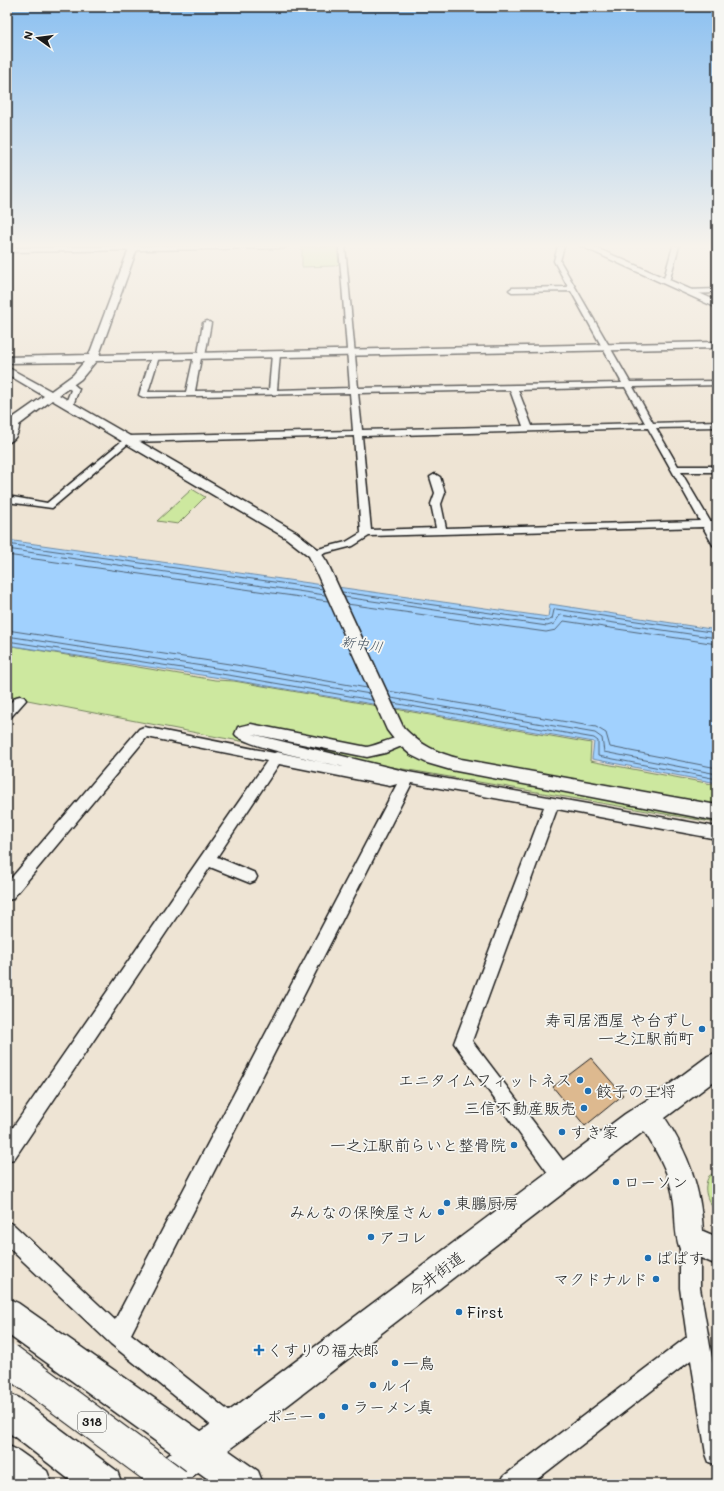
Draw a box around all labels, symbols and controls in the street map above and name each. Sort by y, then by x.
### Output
north arrow [18,18,58,58]
text: N [20,30,36,41]
water label: 新中川 [340,631,384,656]
place label: 寿司居酒屋 や台ずし 一之江駅前町 [545,1009,694,1048]
marker: 寿司居酒屋 や台ずし 一之江駅前町 [697,1024,707,1034]
place label: エニタイムフィットネス [398,1069,572,1090]
marker: エニタイムフィットネス [575,1075,585,1085]
place label: 餃子の王将 [596,1080,676,1101]
marker: 餃子の王将 [583,1086,593,1096]
place label: 三信不動産販売 [464,1097,576,1118]
marker: 三信不動産販売 [579,1103,589,1113]
place label: すき家 [570,1121,618,1142]
marker: すき家 [557,1127,567,1137]
place label: 一之江駅前らいと整骨院 [330,1134,506,1155]
marker: 一之江駅前らいと整骨院 [509,1140,519,1150]
place label: ローソン [624,1171,688,1192]
marker: ローソン [611,1177,621,1187]
place label: 東鵬厨房 [455,1192,519,1213]
marker: 東鵬厨房 [442,1198,452,1208]
place label: みんなの保険屋さん [289,1201,433,1222]
marker: みんなの保険屋さん [436,1207,446,1217]
place label: アコレ [379,1226,427,1247]
marker: アコレ [366,1232,376,1242]
street label: 今井街道 [404,1246,468,1301]
place label: ぱぱす [656,1247,704,1268]
marker: ぱぱす [643,1253,653,1263]
place label: マクドナルド [553,1268,648,1289]
marker: マクドナルド [651,1274,661,1284]
place label: First [467,1301,504,1322]
marker: First [454,1307,464,1317]
place label: くすりの福太郎 [267,1339,379,1360]
marker: くすりの福太郎 [254,1345,264,1355]
place label: 一鳥 [403,1352,435,1373]
marker: 一鳥 [390,1358,400,1368]
place label: ルイ [381,1374,413,1395]
marker: ルイ [368,1380,378,1390]
place label: ラーメン真 [353,1396,433,1417]
marker: ラーメン真 [340,1402,350,1412]
place label: ポニー [266,1405,314,1426]
marker: ポニー [317,1411,327,1421]
road number: 318 [78,1412,106,1432]

